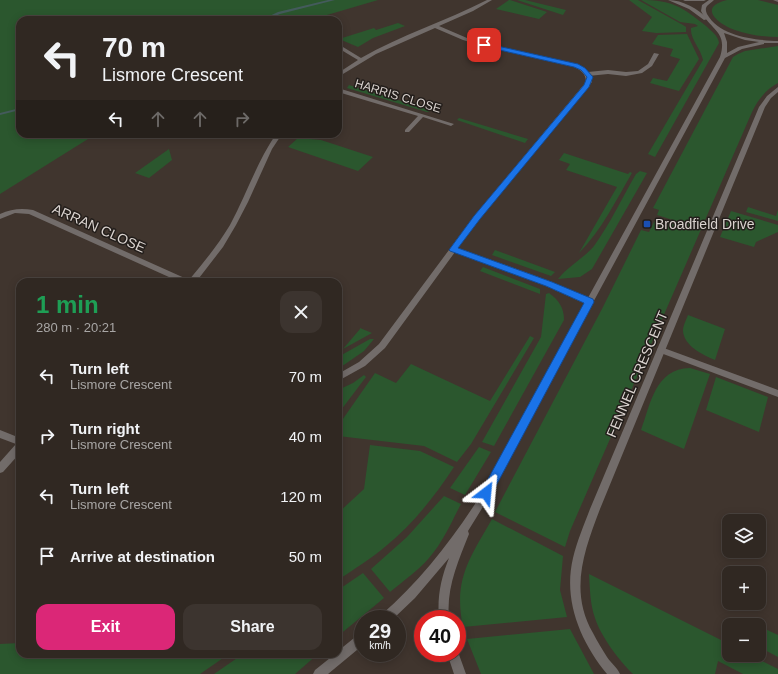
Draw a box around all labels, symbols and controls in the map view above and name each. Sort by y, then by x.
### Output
pin [467,28,501,62]
icon: left [36,32,88,84]
text: 70 m [102,32,166,63]
icon: arrive [473,34,495,56]
text: Lismore Crescent [102,65,243,85]
street label: HARRIS CLOSE [353,76,443,116]
icon: left [105,108,127,130]
icon: ahead [147,108,169,130]
icon: ahead [189,108,211,130]
icon: right [231,108,253,130]
street label: ARRAN CLOSE [50,200,148,256]
place label: Broadfield Drive [655,216,755,232]
marker: Broadfield Drive [642,219,652,229]
text: 1 min [36,291,99,318]
button: close [280,291,322,333]
street label: FENNEL CRESCENT [603,308,671,440]
text: 280 m · 20:21 [36,320,116,335]
text: Turn left [70,360,129,377]
icon: left [36,365,58,387]
text: 70 m [289,368,322,385]
text: Lismore Crescent [70,377,172,392]
text: Turn right [70,420,140,437]
icon: right [36,425,58,447]
text: 40 m [289,428,322,445]
text: Lismore Crescent [70,437,172,452]
position arrow [465,472,507,514]
text: Turn left [70,480,129,497]
icon: left [36,485,58,507]
text: 120 m [280,488,322,505]
text: Lismore Crescent [70,497,172,512]
map controls [722,514,766,662]
button: layers [722,514,766,558]
icon: arrive [36,545,58,567]
text: Arrive at destination [70,548,215,565]
text: 50 m [289,548,322,565]
button: + [722,566,766,610]
button: Exit [36,604,175,650]
button: Share [183,604,322,650]
speed limit sign: 40 [414,610,466,662]
button: − [722,618,766,662]
text: 29 [369,620,391,642]
text: km/h [369,640,391,651]

